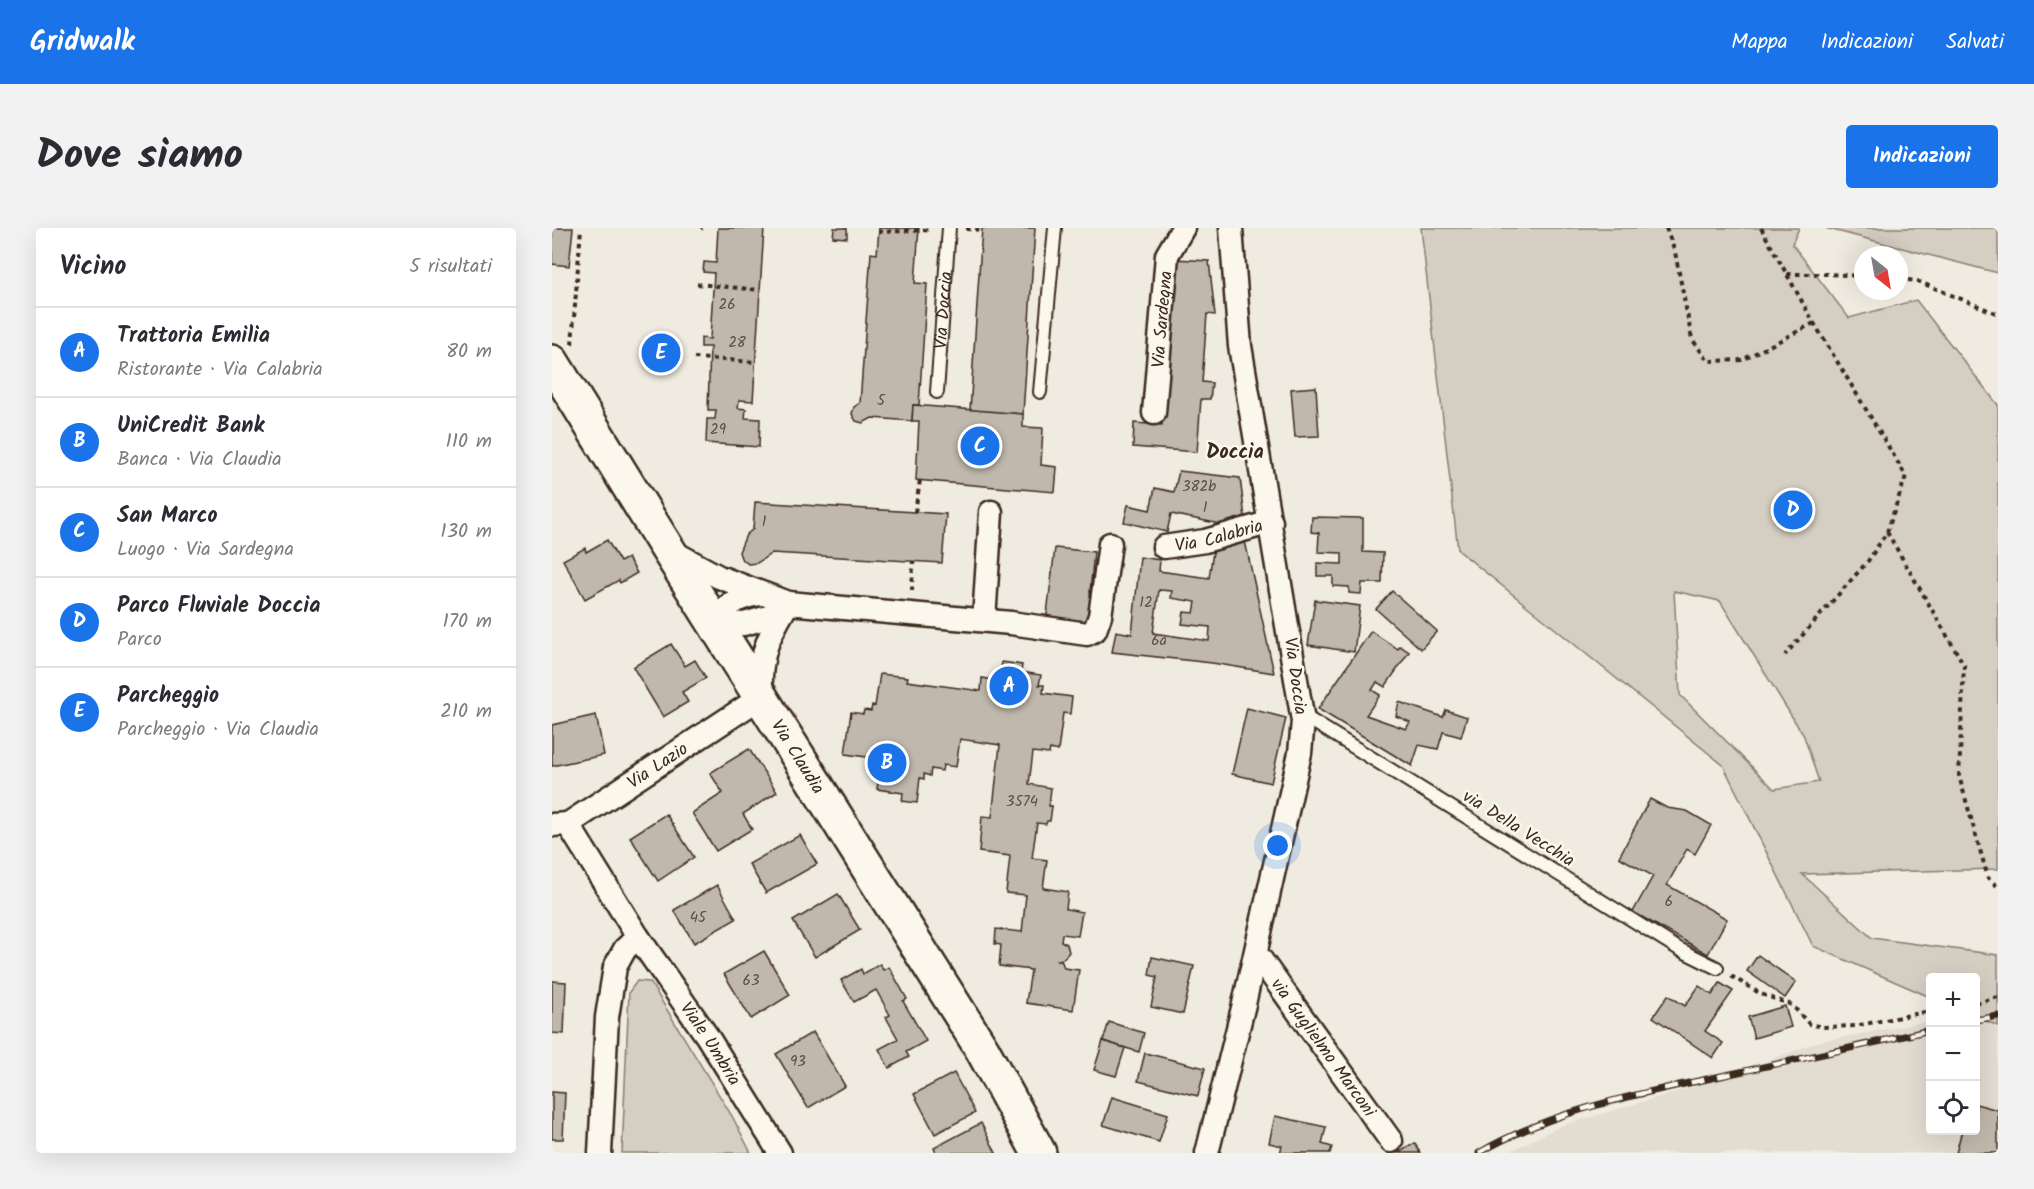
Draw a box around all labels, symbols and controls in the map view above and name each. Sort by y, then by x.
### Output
text: Gridwalk [30,20,135,65]
text: Mappa [1731,26,1788,59]
text: Indicazioni [1821,26,1913,59]
text: Salvati [1946,26,2004,59]
text: Dove siamo [36,123,243,190]
button: Indicazioni [1846,125,1998,188]
text: Vicino [60,246,126,288]
north arrow [1854,246,1908,300]
text: 5 risultati [409,251,492,283]
street label: Via Doccia [927,270,962,350]
street label: Via Sardegna [1145,270,1182,369]
house number: 26 [718,293,736,317]
text: Trattoria Emilia [117,319,270,354]
pin: E [642,330,680,376]
house number: 28 [728,331,747,355]
text: A [73,336,86,368]
text: 80 m [446,336,492,368]
text: Ristorante · Via Calabria [117,354,323,386]
house number: 5 [877,389,886,413]
text: UniCredit Bank [117,409,264,444]
house number: 29 [710,418,727,442]
pin: C [960,424,1000,468]
text: B [73,426,86,458]
text: 110 m [446,426,492,458]
district label: Doccia [1206,437,1264,469]
text: Banca · Via Claudia [117,444,282,476]
house number: 382b [1182,475,1216,499]
pin: D [1774,488,1812,532]
house number: 1 [1203,496,1208,520]
text: San Marco [117,499,218,534]
house number: 1 [762,510,767,534]
street label: Via Calabria [1173,512,1267,561]
text: C [73,516,86,548]
text: 130 m [440,516,492,548]
text: Luogo · Via Sardegna [117,534,294,566]
text: Parco Fluviale Doccia [117,589,320,624]
house number: 12 [1139,591,1153,615]
text: D [73,606,86,638]
text: 170 m [443,606,492,638]
text: Parco [117,624,162,656]
house number: 6a [1151,629,1167,653]
street label: Via Doccia [1275,636,1314,717]
pin: A [990,664,1028,708]
text: Parcheggio [117,679,219,714]
text: E [74,696,85,728]
text: 210 m [440,696,492,728]
text: Parcheggio · Via Claudia [117,714,319,746]
street label: Via Claudia [762,714,831,800]
street label: Via Lazio [622,736,695,797]
pin: B [868,740,906,786]
street label: via Della Vecchia [1456,783,1580,875]
house number: 3574 [1006,790,1038,814]
your location [1263,831,1292,860]
house number: 6 [1665,890,1673,914]
house number: 45 [690,906,707,930]
house number: 63 [743,969,760,993]
street label: via Guglielmo Marconi [1262,972,1383,1124]
map controls [1926,973,1980,1135]
button: + [1926,973,1980,1027]
street label: Viale Umbria [671,996,748,1092]
button: − [1926,1027,1980,1081]
house number: 93 [790,1050,806,1074]
button: locate [1926,1081,1980,1135]

